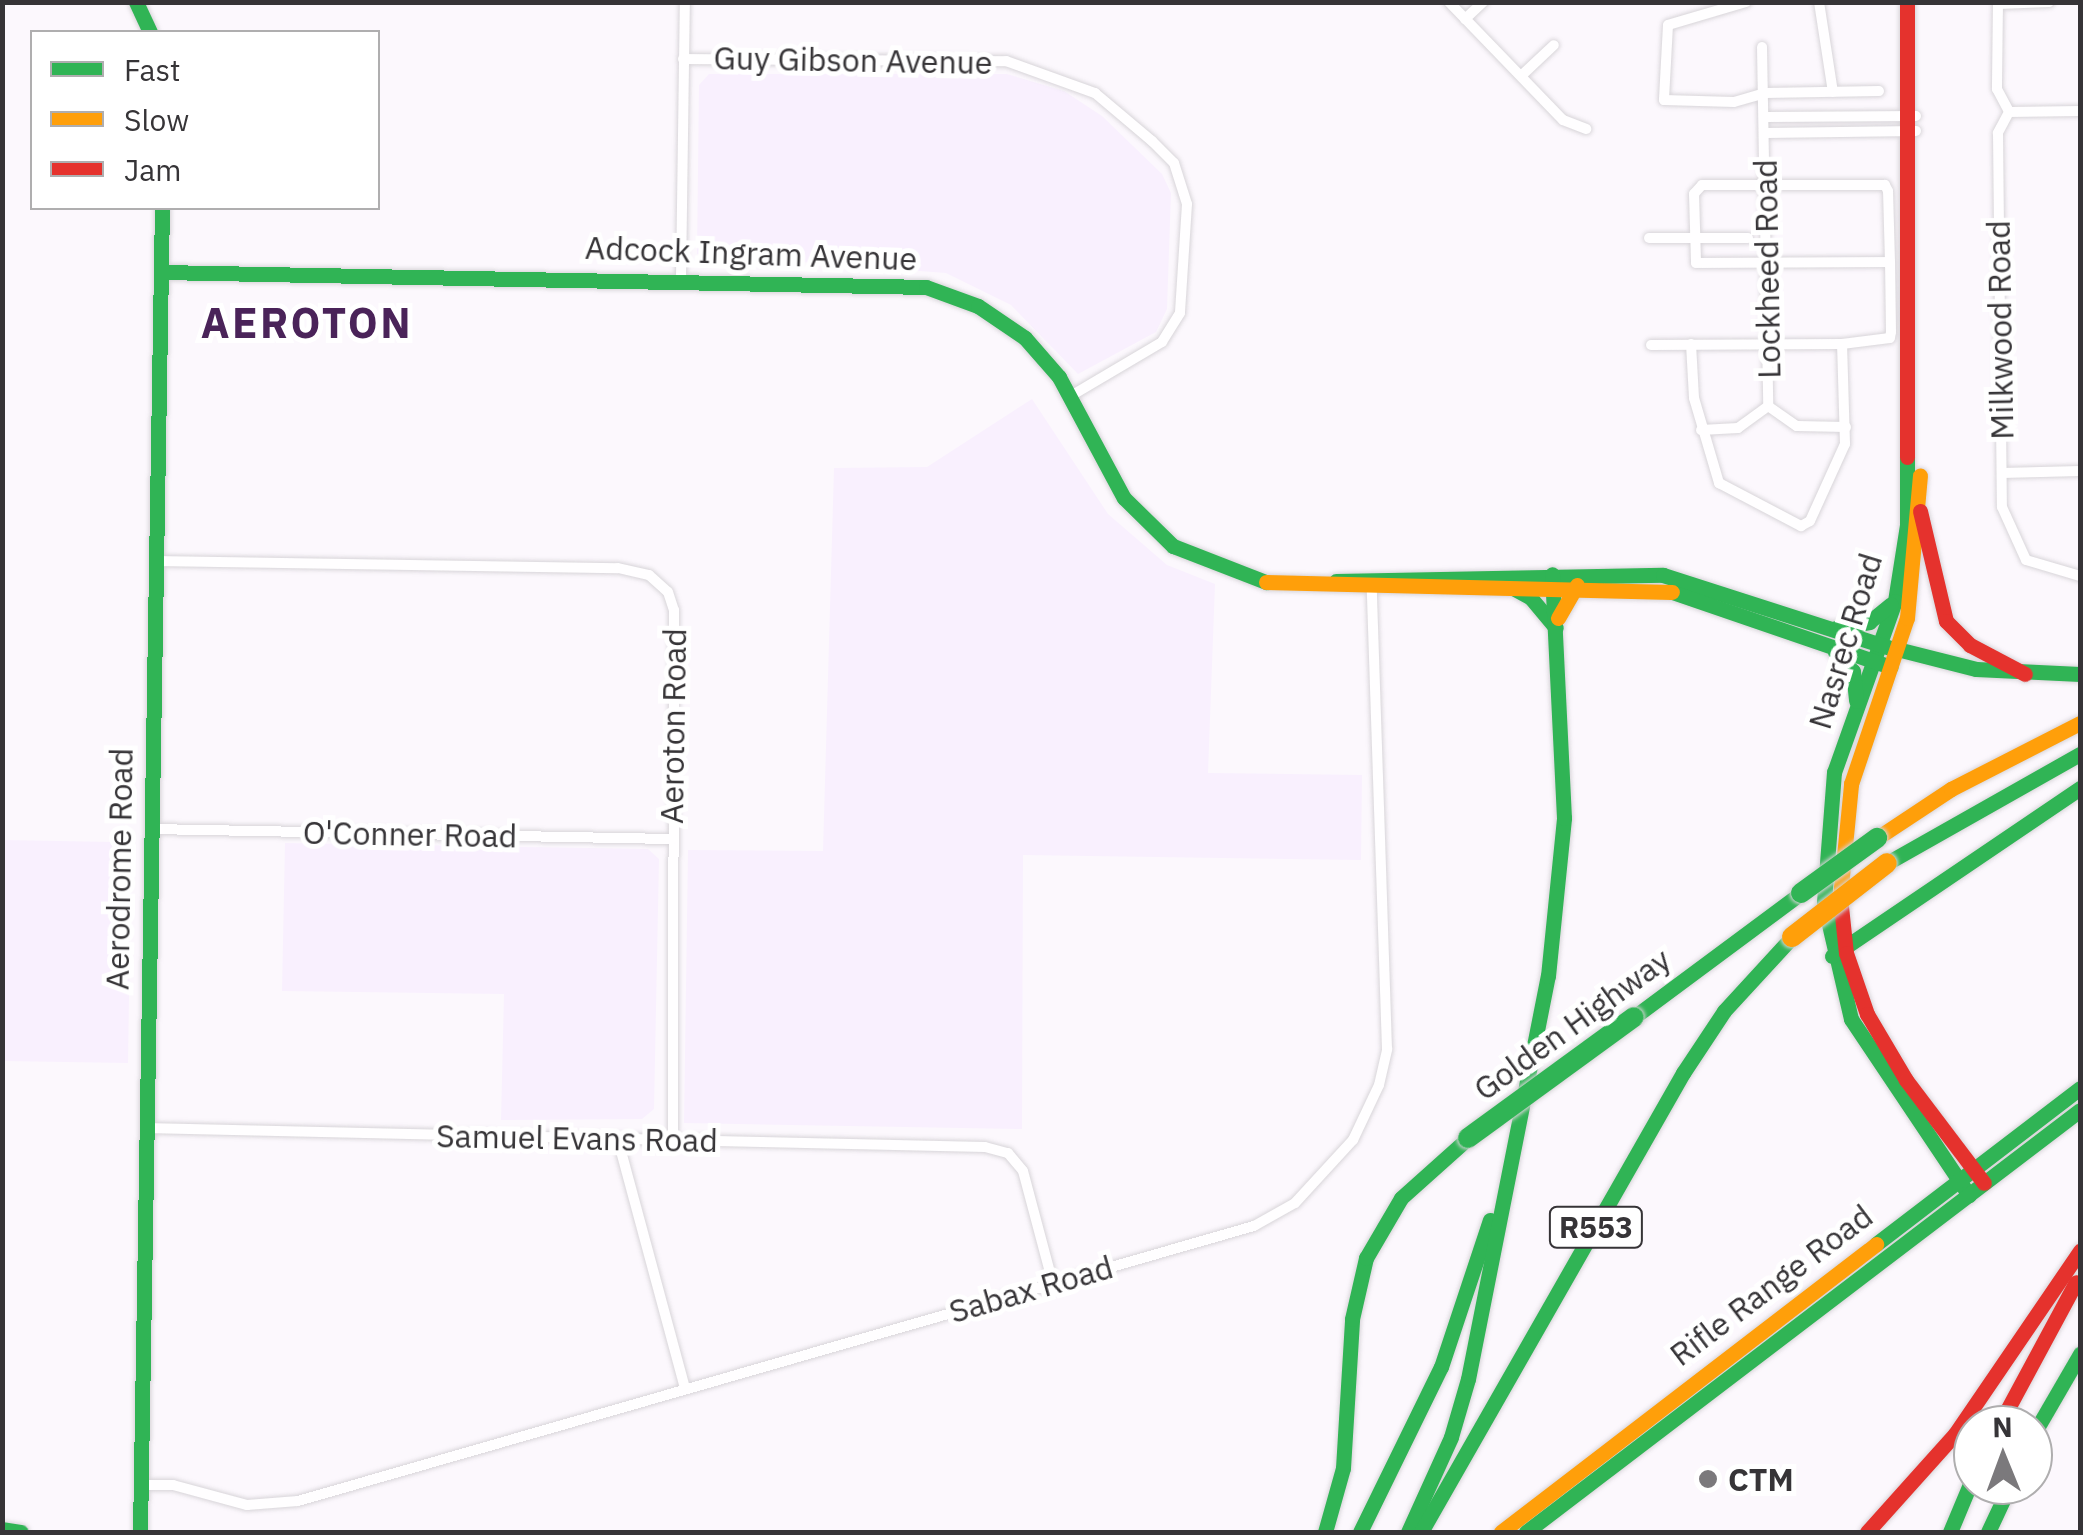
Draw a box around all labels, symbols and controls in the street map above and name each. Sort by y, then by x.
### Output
legend [30,30,380,210]
street label: Guy Gibson Avenue [713,38,993,82]
text: Fast [124,50,181,89]
text: Slow [124,100,189,139]
text: Jam [124,150,182,189]
street label: Lockheed Road [1746,159,1788,379]
street label: Milkwood Road [1979,220,2021,440]
street label: Adcock Ingram Avenue [584,228,918,278]
district label: AEROTON [201,298,413,348]
street label: Nasrec Road [1800,549,1890,733]
street label: Aeroton Road [652,628,694,824]
street label: Aerodrome Road [98,748,140,990]
street label: O'Conner Road [303,813,517,855]
street label: Golden Highway [1466,940,1678,1108]
street label: Samuel Evans Road [436,1116,718,1160]
street label: Rifle Range Road [1662,1196,1880,1374]
road number: R553 [1548,1202,1644,1252]
street label: Sabax Road [945,1247,1117,1331]
north arrow [1953,1405,2053,1505]
text: N [1992,1408,2013,1445]
place label: CTM [1728,1460,1794,1498]
marker: CTM [1697,1468,1719,1490]

